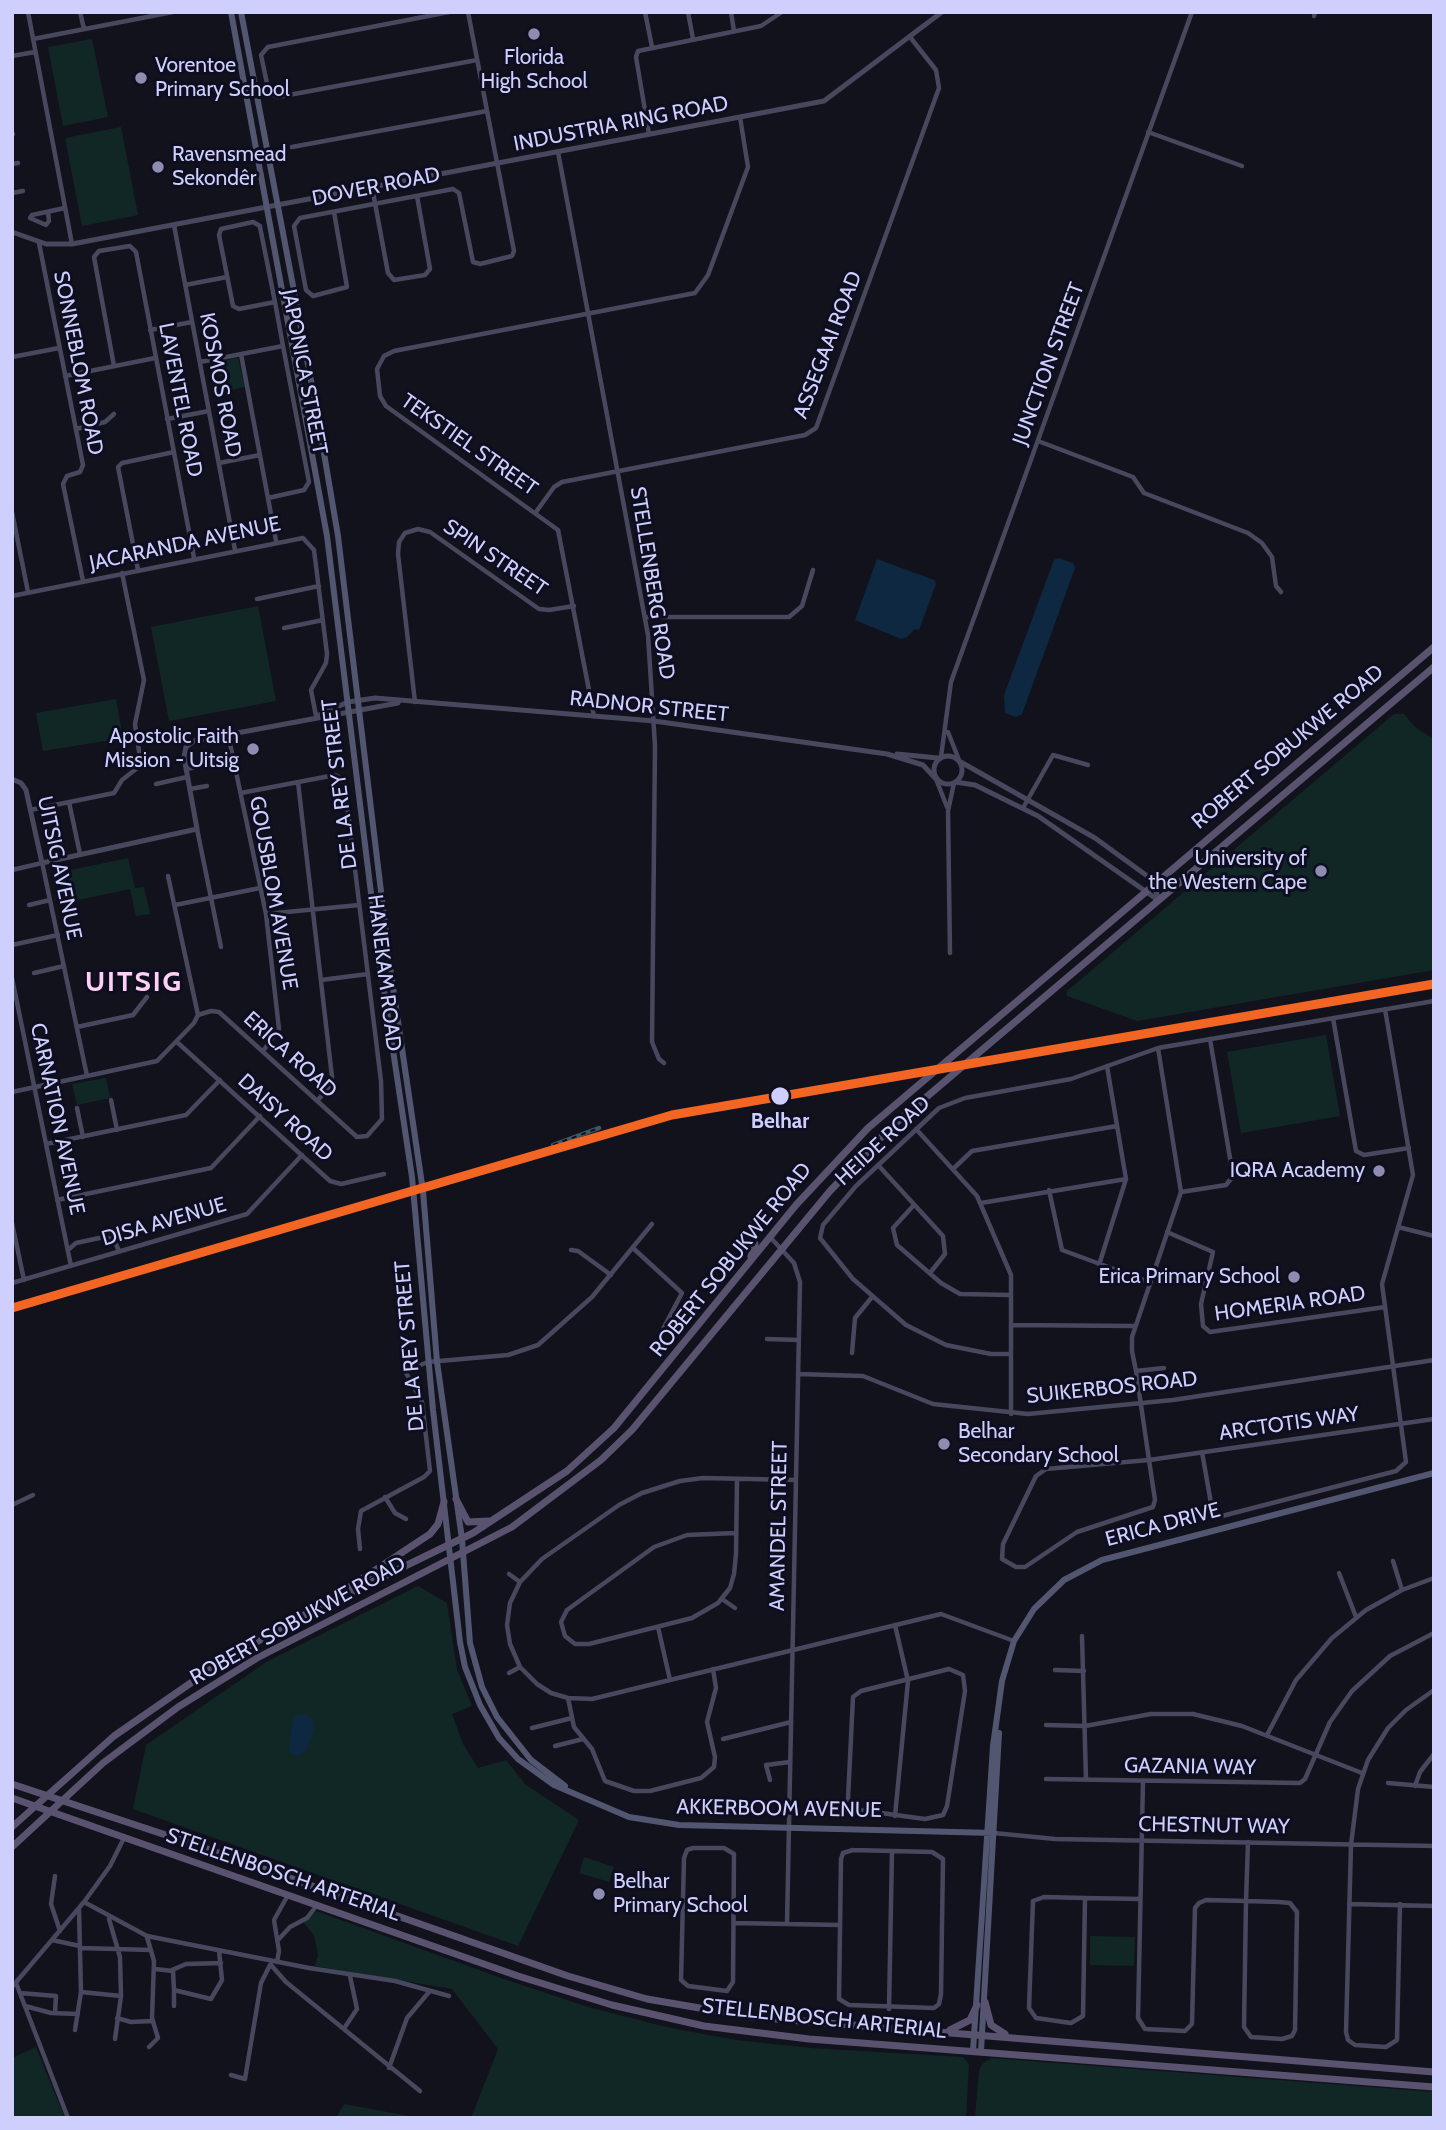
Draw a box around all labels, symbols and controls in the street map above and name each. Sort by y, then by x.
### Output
marker: Florida High School [526,26,542,42]
place label: Florida High School [481,45,587,95]
place label: Vorentoe Primary School [155,53,290,103]
marker: Vorentoe Primary School [133,70,149,86]
street label: INDUSTRIA RING ROAD [512,91,730,157]
place label: Ravensmead Sekondêr [172,142,286,192]
marker: Ravensmead Sekondêr [150,159,166,175]
street label: DOVER ROAD [310,162,442,212]
street label: ASSEGAAI ROAD [788,268,868,422]
street label: SONNEBLOM ROAD [48,269,108,457]
street label: JUNCTION STREET [1008,279,1090,449]
street label: JAPONICA STREET [276,287,332,457]
street label: KOSMOS ROAD [194,311,246,459]
street label: LAVENTEL ROAD [153,321,207,479]
street label: TEKSTIEL STREET [396,389,542,501]
street label: STELLENBERG ROAD [624,485,680,681]
street label: JACARANDA AVENUE [87,511,283,577]
street label: SPIN STREET [438,514,552,602]
street label: ROBERT SOBUKWE ROAD [1187,659,1389,835]
street label: RADNOR STREET [568,686,730,728]
street label: DE LA REY STREET [317,697,363,871]
place label: Apostolic Faith Mission - Uitsig [104,724,239,774]
marker: Apostolic Faith Mission - Uitsig [245,741,261,757]
street label: UITSIG AVENUE [31,794,87,942]
street label: GOUSBLOM AVENUE [244,794,302,992]
place label: University of the Western Cape [1148,846,1307,896]
marker: University of the Western Cape [1313,863,1329,879]
street label: HANEKAM ROAD [362,893,406,1053]
district label: UITSIG [86,966,182,1000]
street label: ERICA ROAD [238,1006,342,1104]
street label: CARNATION AVENUE [24,1021,90,1217]
street label: DAISY ROAD [232,1069,338,1167]
marker: Belhar [769,1085,791,1107]
street label: HEIDE ROAD [830,1091,936,1191]
place label: Belhar [751,1109,809,1135]
street label: ROBERT SOBUKWE ROAD [645,1158,817,1362]
place label: IQRA Academy [1230,1158,1365,1184]
marker: IQRA Academy [1371,1163,1387,1179]
street label: DISA AVENUE [99,1192,229,1252]
street label: DE LA REY STREET [390,1260,430,1432]
place label: Erica Primary School [1098,1264,1280,1290]
marker: Erica Primary School [1286,1269,1302,1285]
street label: HOMERIA ROAD [1213,1281,1367,1327]
street label: SUIKERBOS ROAD [1025,1367,1199,1409]
street label: ARCTOTIS WAY [1217,1402,1361,1446]
place label: Belhar Secondary School [958,1419,1119,1469]
marker: Belhar Secondary School [936,1436,952,1452]
street label: AMANDEL STREET [765,1441,793,1611]
street label: ERICA DRIVE [1103,1498,1223,1552]
street label: ROBERT SOBUKWE ROAD [186,1551,410,1691]
street label: GAZANIA WAY [1124,1753,1256,1781]
street label: AKKERBOOM AVENUE [676,1795,882,1823]
street label: CHESTNUT WAY [1138,1812,1290,1840]
street label: STELLENBOSCH ARTERIAL [163,1823,403,1927]
place label: Belhar Primary School [613,1869,748,1919]
marker: Belhar Primary School [591,1886,607,1902]
street label: STELLENBOSCH ARTERIAL [701,1994,947,2044]

